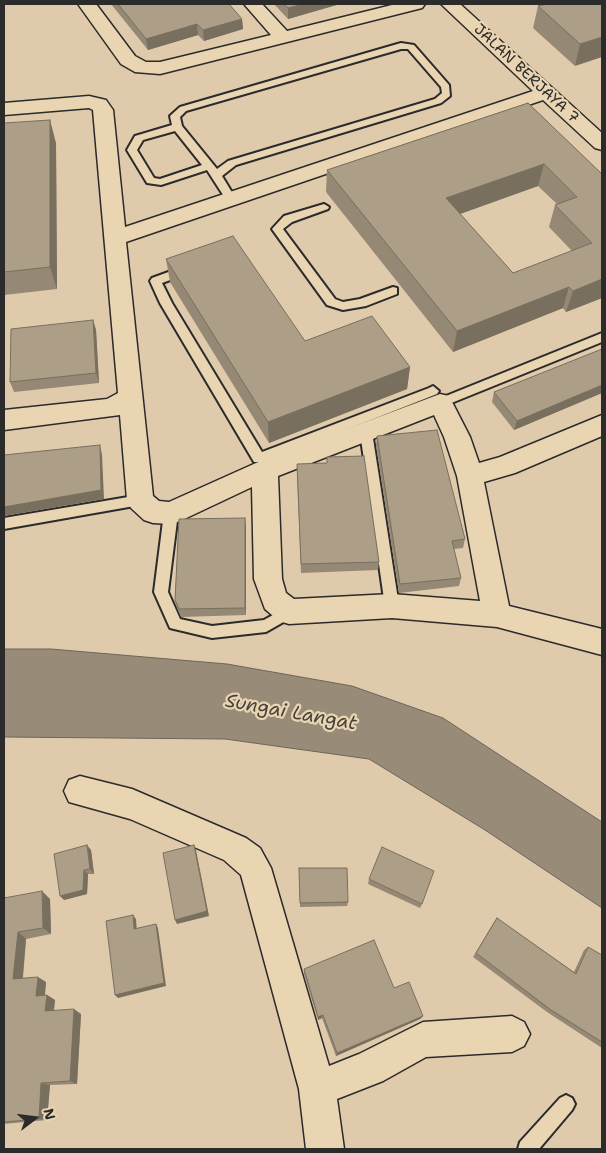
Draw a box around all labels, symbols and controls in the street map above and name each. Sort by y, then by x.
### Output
street label: JALAN BERJAYA 7 [470,21,582,127]
water label: Sungai Langat [223,690,359,736]
north arrow [10,1093,60,1143]
text: N [39,1106,60,1122]

